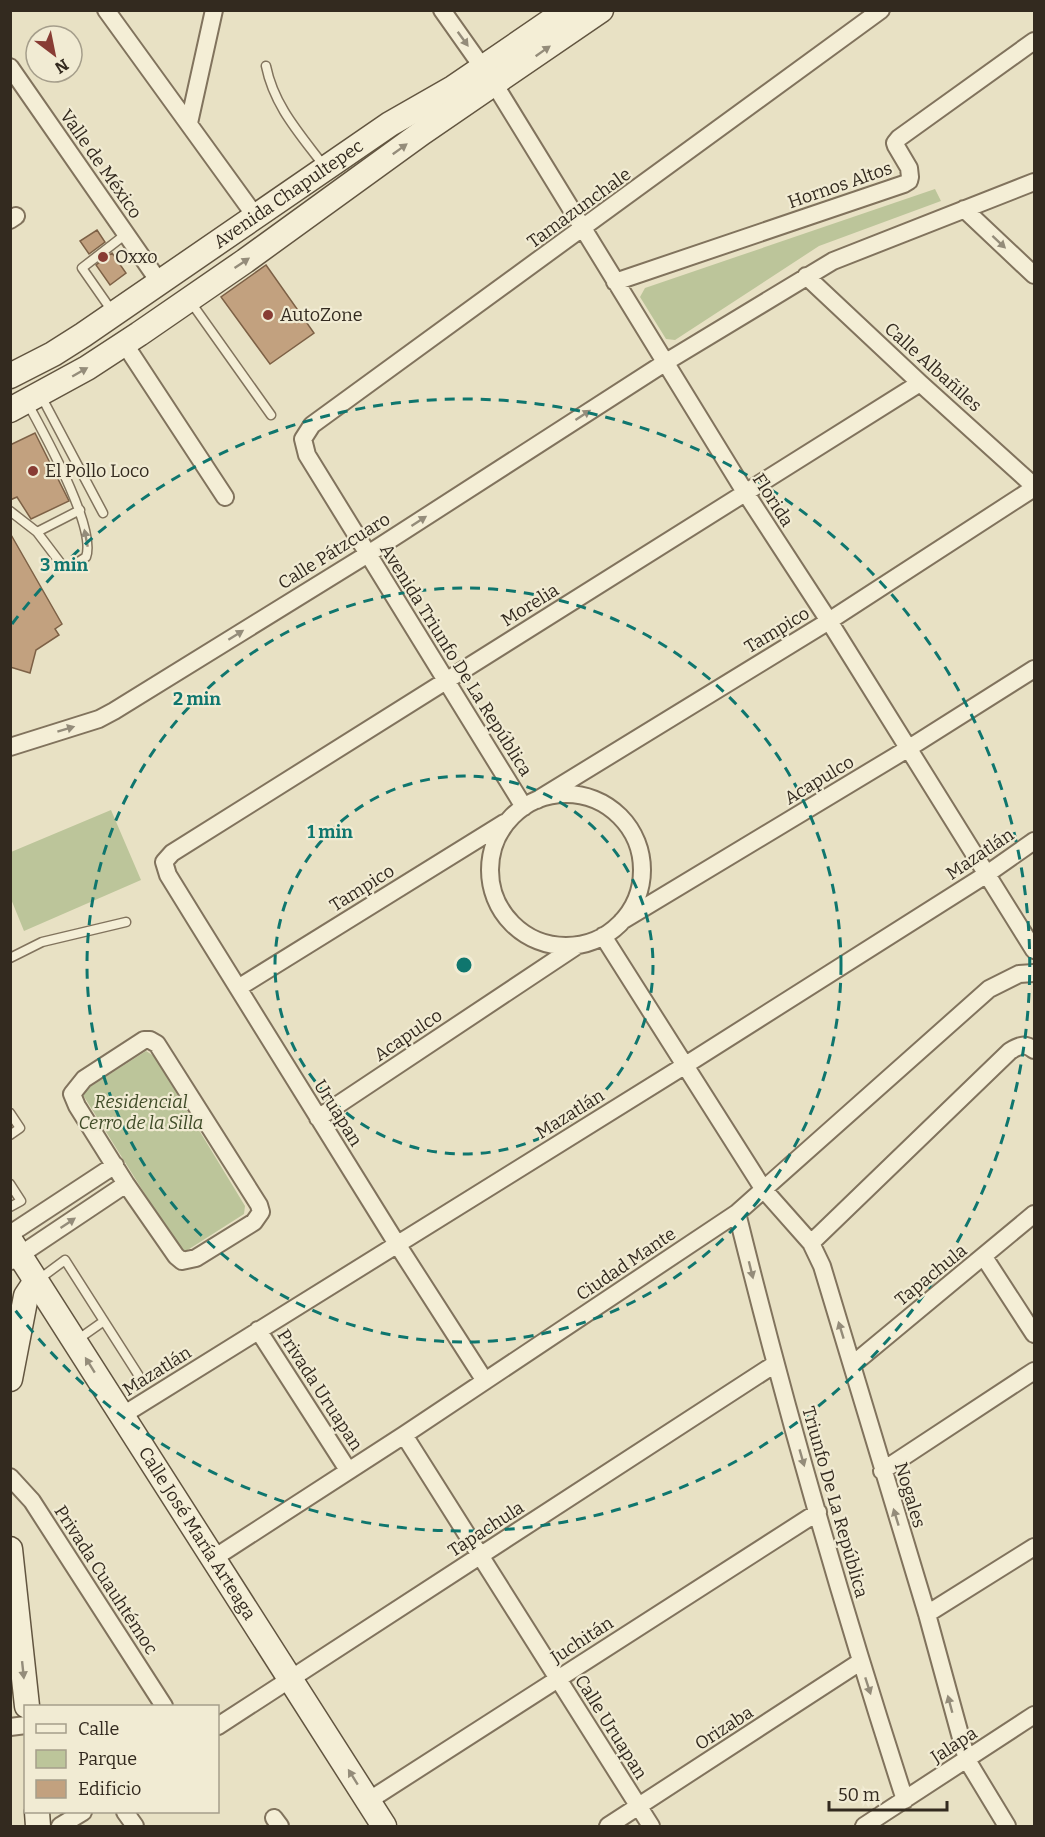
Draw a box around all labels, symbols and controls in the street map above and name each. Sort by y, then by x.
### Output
north arrow [24,24,84,84]
one-way arrow [457,31,469,47]
one-way arrow [534,45,550,57]
text: N [51,55,72,78]
street label: Valle de México [55,105,147,223]
street label: Avenida Chapultepec [209,135,367,253]
one-way arrow [392,143,408,155]
street label: Hornos Altos [785,157,895,213]
street label: Tamazunchale [523,163,635,253]
one-way arrow [992,235,1007,249]
place label: Oxxo [115,246,158,268]
marker: Oxxo [96,250,110,264]
one-way arrow [234,257,250,268]
place label: AutoZone [280,304,363,326]
marker: AutoZone [261,308,275,322]
street label: Calle Albañiles [880,318,986,416]
one-way arrow [72,366,88,377]
one-way arrow [575,410,592,421]
place label: El Pollo Loco [45,460,149,482]
marker: El Pollo Loco [26,464,40,478]
street label: Florida [748,469,798,531]
street label: Calle Pátzcuaro [274,508,394,594]
one-way arrow [411,515,427,526]
one-way arrow [80,528,90,547]
street label: Avenida Triunfo De La República [375,540,537,780]
text: 3 min [40,554,88,576]
street label: Morelia [497,579,563,631]
street label: Tampico [741,602,813,658]
one-way arrow [228,630,244,641]
text: 2 min [173,688,221,710]
one-way arrow [57,724,75,733]
street label: Acapulco [780,751,858,809]
text: 1 min [307,821,353,843]
street label: Mazatlán [942,823,1018,885]
street label: Tampico [326,860,398,916]
centre of rings [454,955,474,975]
street label: Acapulco [370,1004,446,1066]
street label: Uruapan [309,1076,367,1151]
street label: Mazatlán [532,1084,609,1144]
park label: Residencial Cerro de la Silla [79,1091,203,1134]
one-way arrow [60,1218,76,1229]
street label: Ciudad Mante [572,1223,680,1305]
street label: Tapachula [891,1239,971,1311]
one-way arrow [747,1261,757,1279]
one-way arrow [836,1320,845,1338]
street label: Privada Uruapan [273,1325,368,1455]
street label: Mazatlán [119,1341,196,1401]
one-way arrow [85,1356,96,1373]
street label: Triunfo De La República [797,1404,873,1600]
street label: Calle José María Arteaga [134,1443,261,1624]
one-way arrow [798,1449,807,1467]
street label: Nogales [890,1459,930,1531]
street label: Tapachula [444,1496,528,1562]
street label: Privada Cuauhtémoc [50,1501,162,1659]
one-way arrow [891,1507,901,1525]
street label: Juchitán [546,1611,618,1669]
one-way arrow [18,1661,28,1680]
street label: Calle Uruapan [570,1671,652,1784]
one-way arrow [864,1677,874,1695]
one-way arrow [945,1695,955,1713]
street label: Orizaba [691,1701,757,1755]
legend [24,1705,219,1813]
text: Calle [78,1718,119,1740]
street label: Jalapa [926,1722,981,1769]
text: Parque [78,1748,137,1770]
one-way arrow [347,1769,358,1785]
scale bar [829,1774,948,1812]
text: Edificio [78,1778,141,1800]
text: 50 m [838,1784,880,1806]

